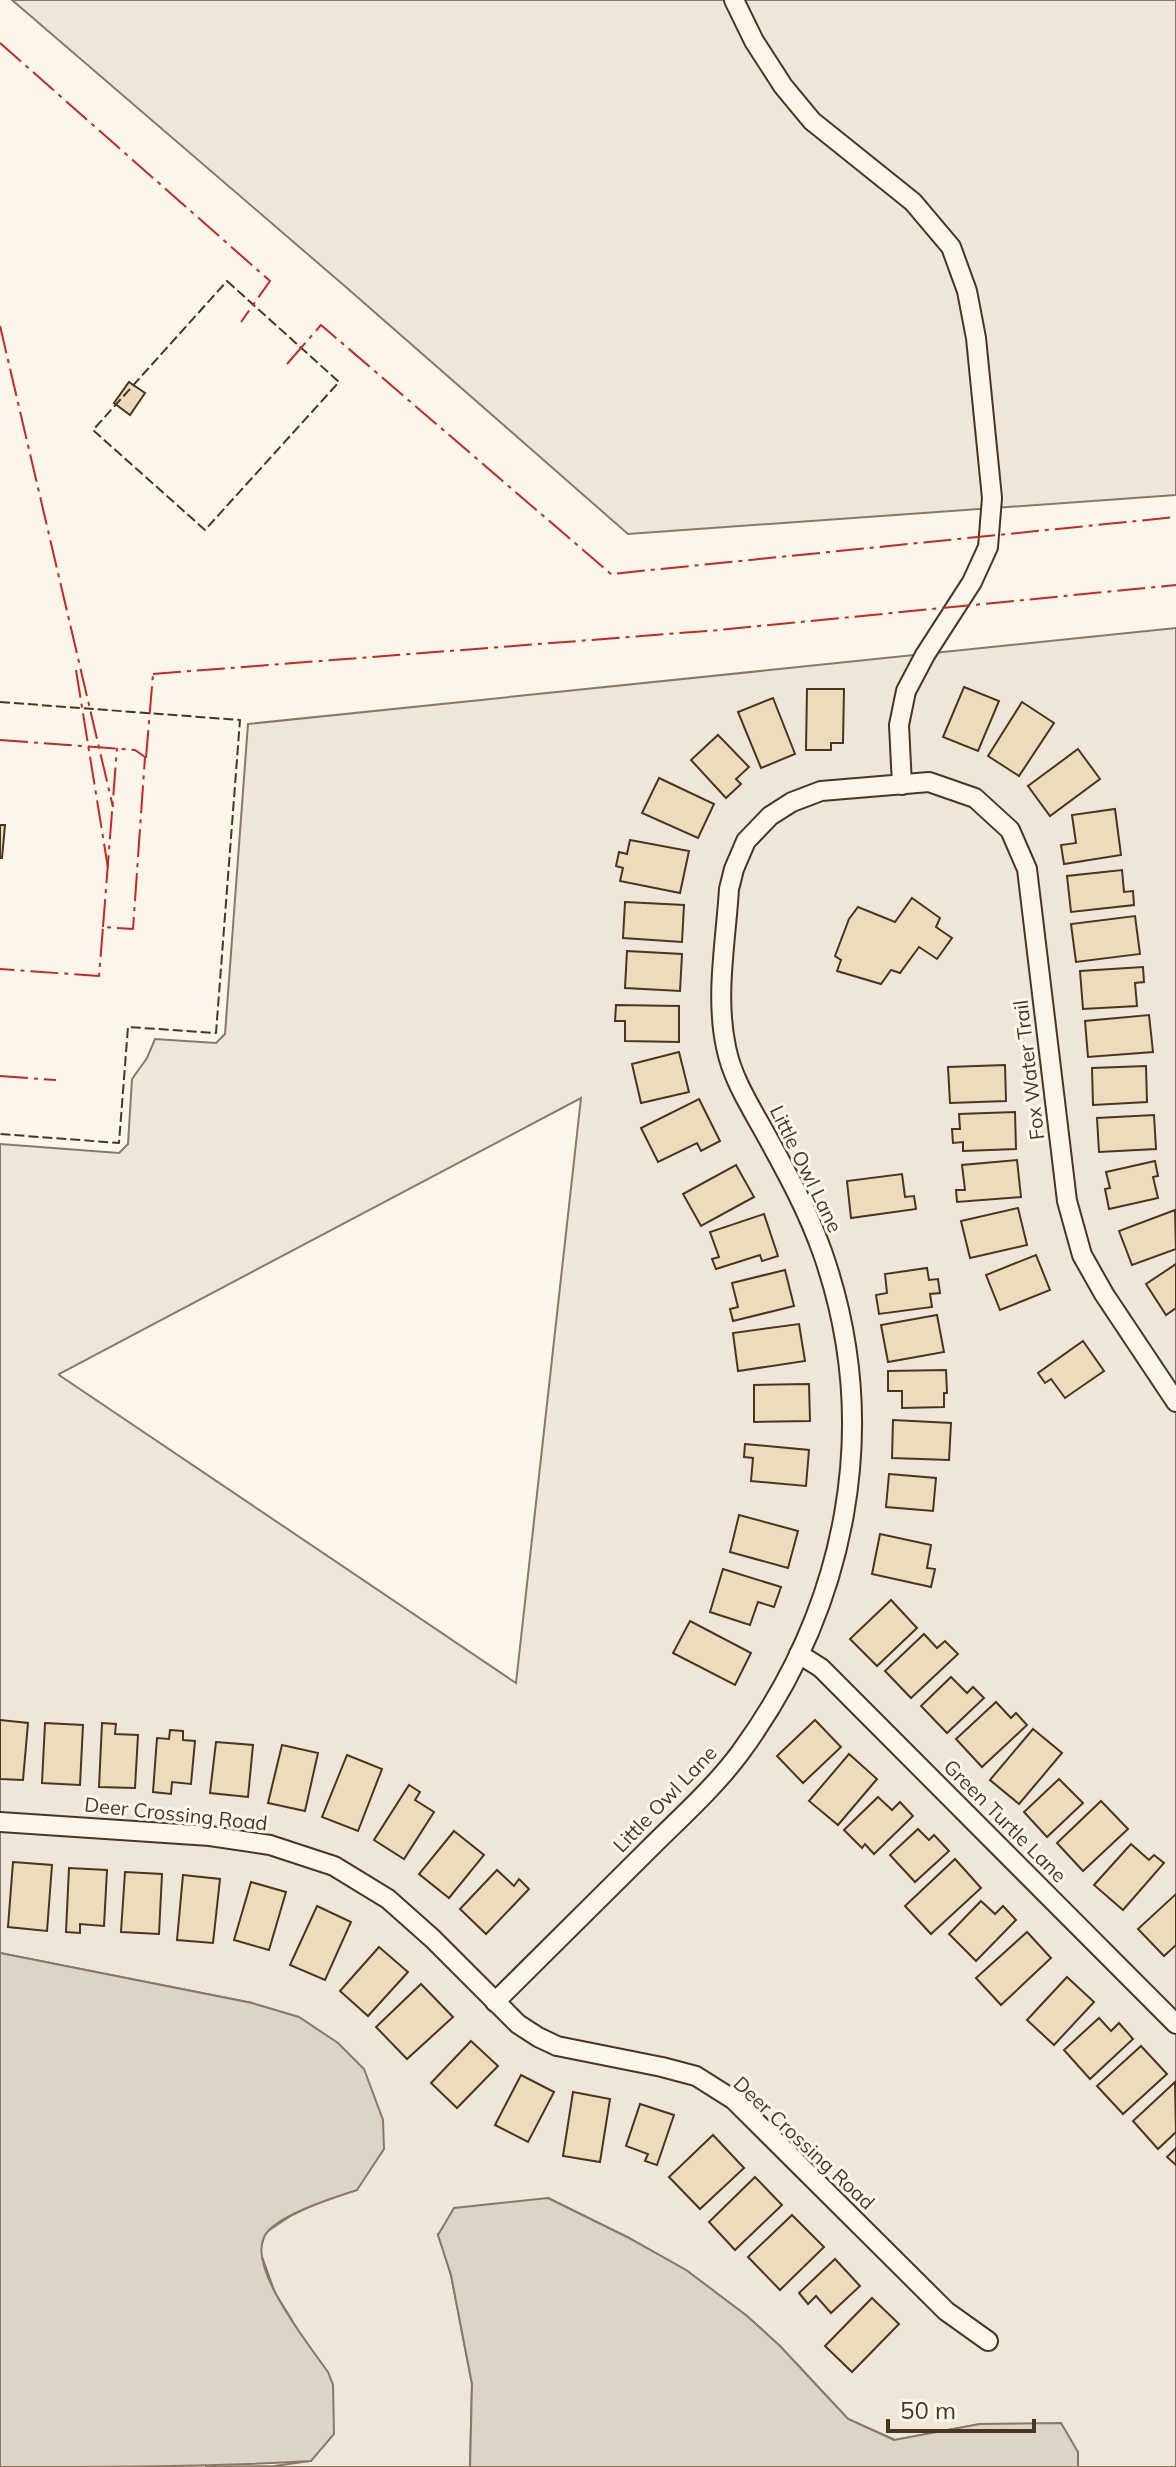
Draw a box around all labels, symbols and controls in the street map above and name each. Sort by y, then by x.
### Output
street label: Fox Water Trail [1008,999,1049,1141]
street label: Little Owl Lane [765,1101,848,1237]
street label: Little Owl Lane [608,1740,722,1857]
street label: Green Turtle Lane [939,1754,1072,1887]
street label: Deer Crossing Road [83,1791,269,1836]
street label: Deer Crossing Road [729,2071,880,2215]
scale bar [888,2383,1034,2433]
text: 50 m [900,2395,956,2425]

